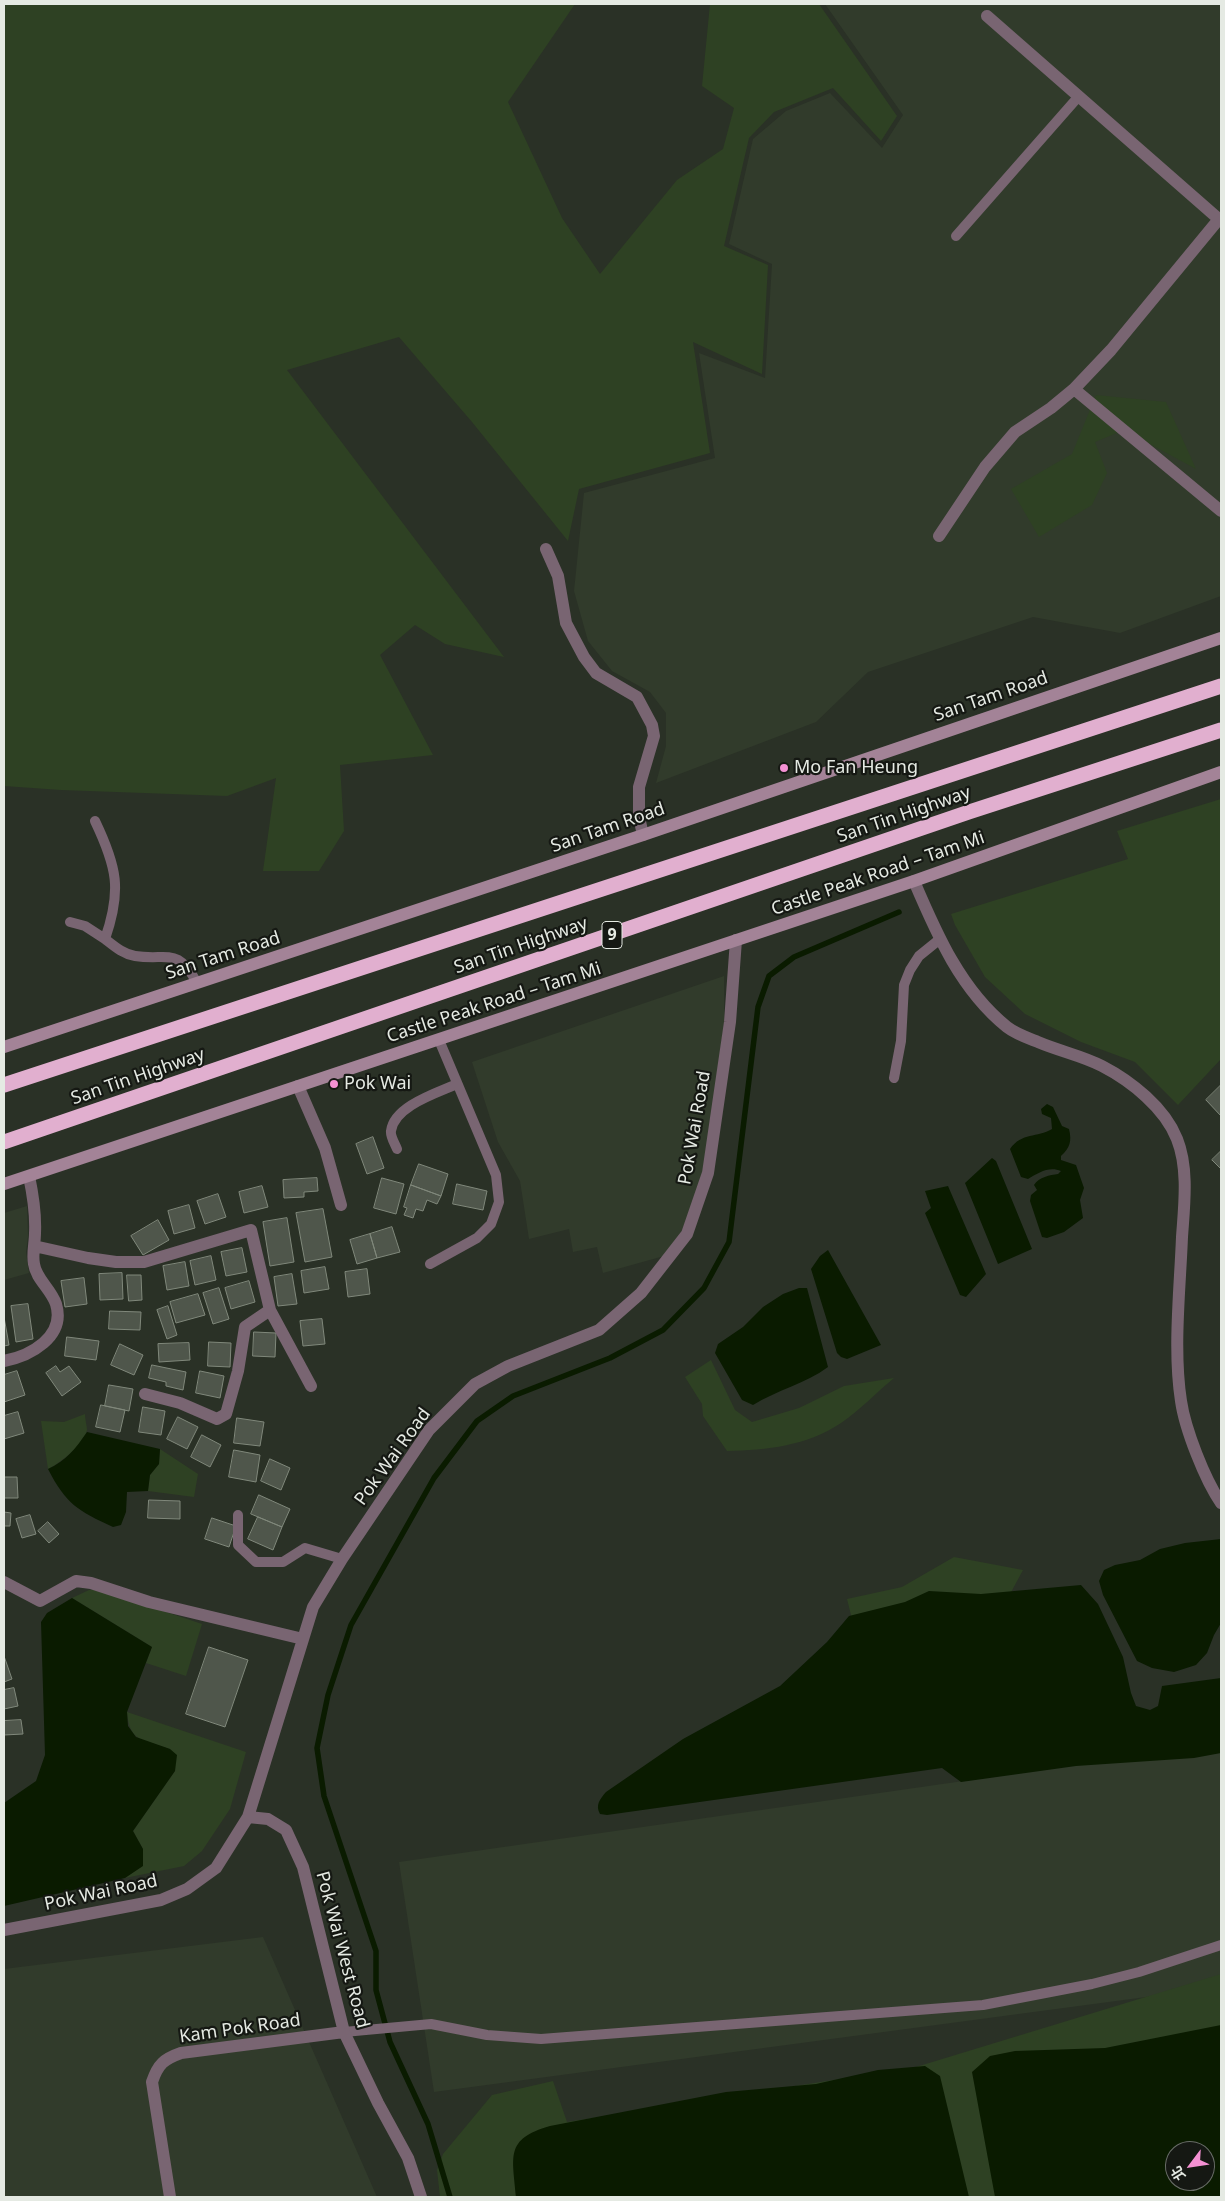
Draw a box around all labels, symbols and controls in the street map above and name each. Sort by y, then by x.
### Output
street label: San Tam Road [931,667,1051,727]
place label: Mo Fan Heung [794,757,918,779]
marker: Mo Fan Heung [778,762,790,774]
street label: San Tin Highway [834,782,974,848]
street label: San Tam Road [548,798,668,858]
street label: Castle Peak Road – Tam Mi [768,827,988,921]
street label: San Tin Highway [451,913,591,979]
road number: 9 [602,922,622,948]
street label: San Tam Road [163,927,283,985]
street label: Castle Peak Road – Tam Mi [384,958,604,1048]
street label: San Tin Highway [68,1044,208,1110]
street label: Pok Wai Road [674,1069,716,1187]
place label: Pok Wai [344,1073,411,1095]
marker: Pok Wai [328,1078,340,1090]
street label: Pok Wai Road [350,1404,436,1510]
street label: Pok Wai West Road [311,1869,373,2031]
street label: Pok Wai Road [42,1870,160,1916]
street label: Kam Pok Road [178,2010,302,2048]
north arrow [1165,2141,1215,2191]
text: 北 [1166,2163,1189,2184]

